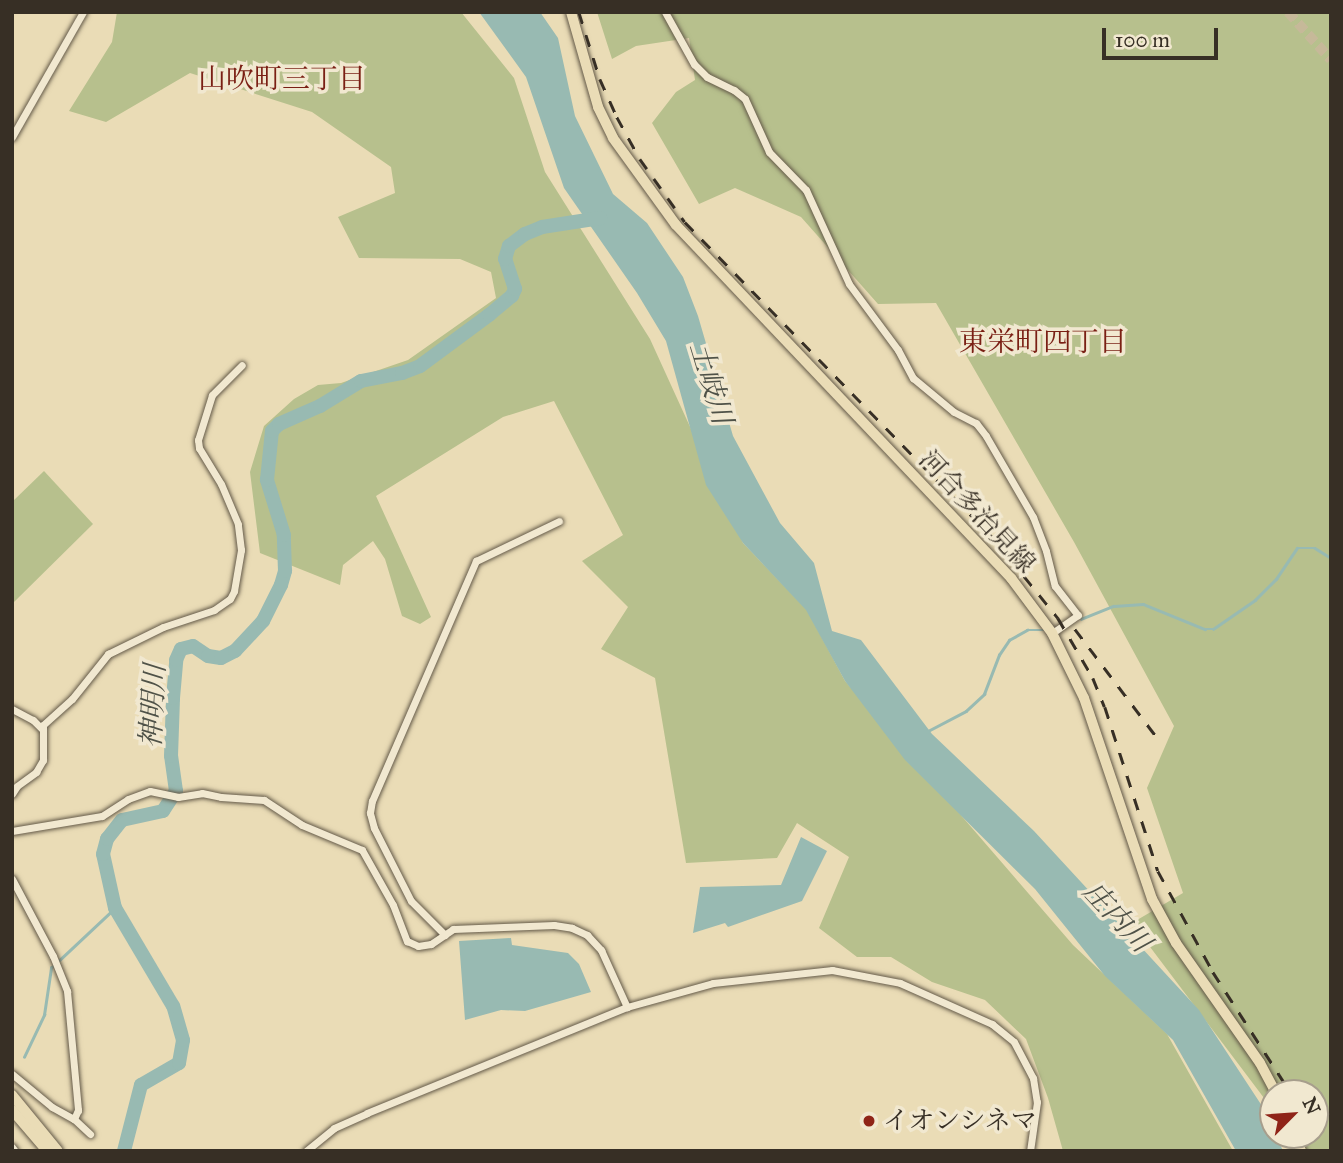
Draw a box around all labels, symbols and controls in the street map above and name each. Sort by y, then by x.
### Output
scale bar [1105,14,1220,58]
text: 100 m [1115,27,1170,53]
district label: 山吹町三丁目 [198,62,366,96]
district label: 東栄町四丁目 [959,325,1127,359]
water label: 土岐川 [683,338,739,428]
street label: 河合多治見線 [912,444,1042,580]
water label: 神明川 [134,663,172,749]
water label: 庄内川 [1076,875,1158,959]
north arrow [1259,1079,1329,1149]
text: N [1298,1094,1326,1118]
place label: イオンシネマ [883,1105,1039,1137]
marker: イオンシネマ [861,1113,877,1129]

